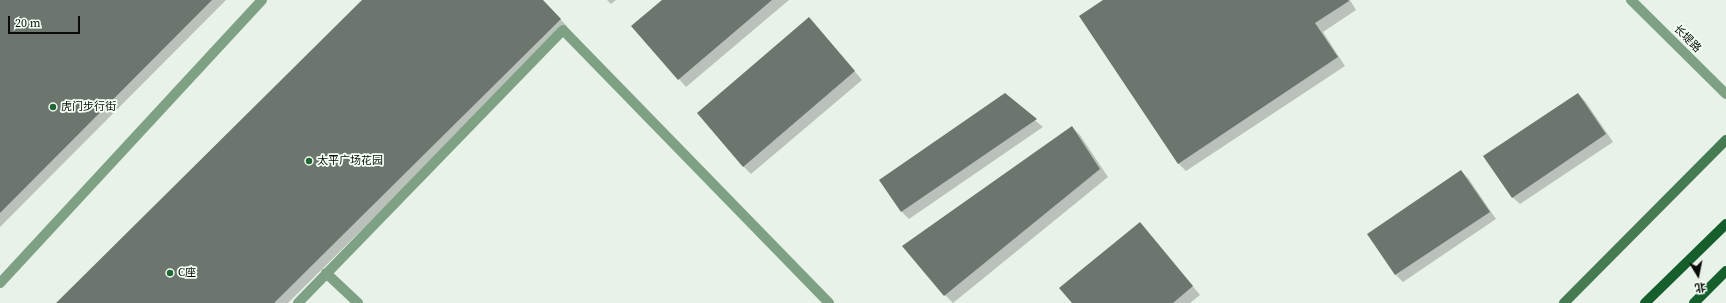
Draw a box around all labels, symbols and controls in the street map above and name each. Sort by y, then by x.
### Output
scale bar [10,8,82,34]
text: 20 m [15,15,41,31]
street label: 长堤路 [1671,23,1703,55]
place label: 虎门步行街 [61,100,116,114]
marker: 虎门步行街 [48,102,58,112]
place label: 太平广场花园 [317,154,383,168]
marker: 太平广场花园 [304,156,314,166]
north arrow [1678,255,1718,295]
place label: C座 [178,266,196,280]
marker: C座 [165,268,175,278]
text: 北 [1693,279,1707,296]

